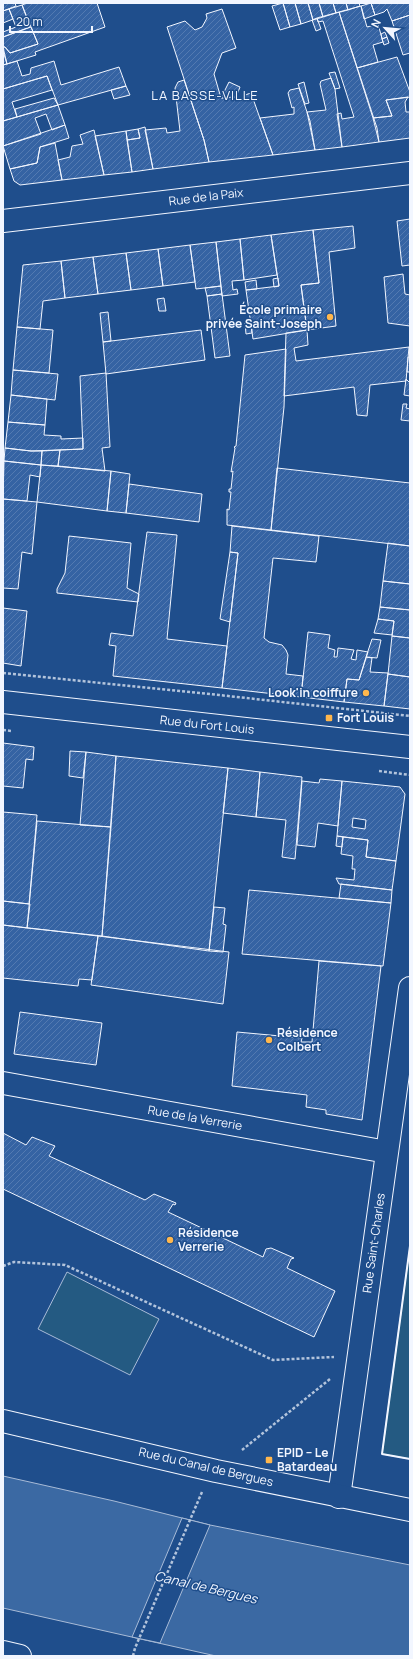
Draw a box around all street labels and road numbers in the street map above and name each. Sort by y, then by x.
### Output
street label: Rue de la Paix [168,183,245,210]
street label: Rue du Fort Louis [159,711,255,738]
street label: Rue de la Verrerie [146,1101,244,1134]
street label: Rue Saint-Charles [358,1192,389,1294]
street label: Rue du Canal de Bergues [137,1443,275,1490]

